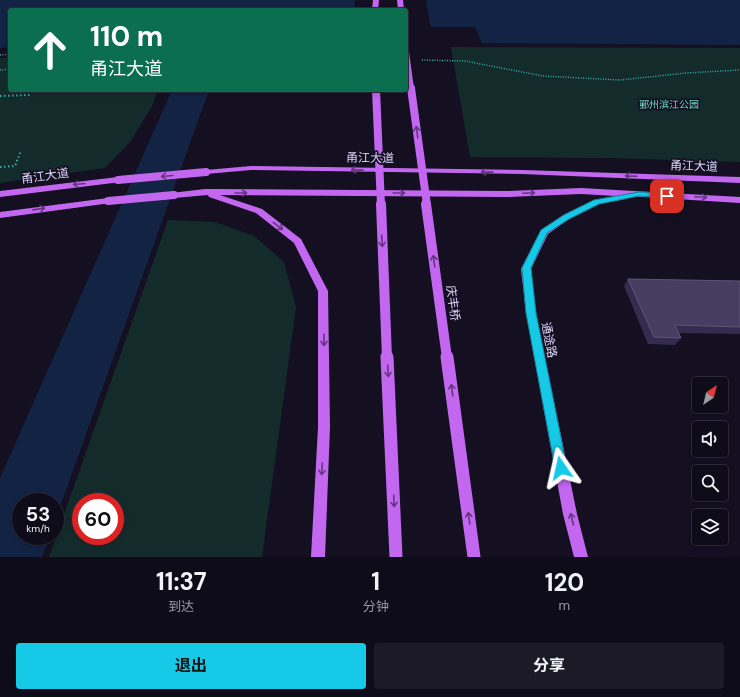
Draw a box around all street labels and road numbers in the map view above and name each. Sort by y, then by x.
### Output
street label: 甬江大道 [346,150,394,166]
street label: 甬江大道 [670,157,718,175]
street label: 甬江大道 [20,165,70,187]
street label: 庆丰桥 [443,284,463,322]
street label: 通途路 [538,321,560,359]

